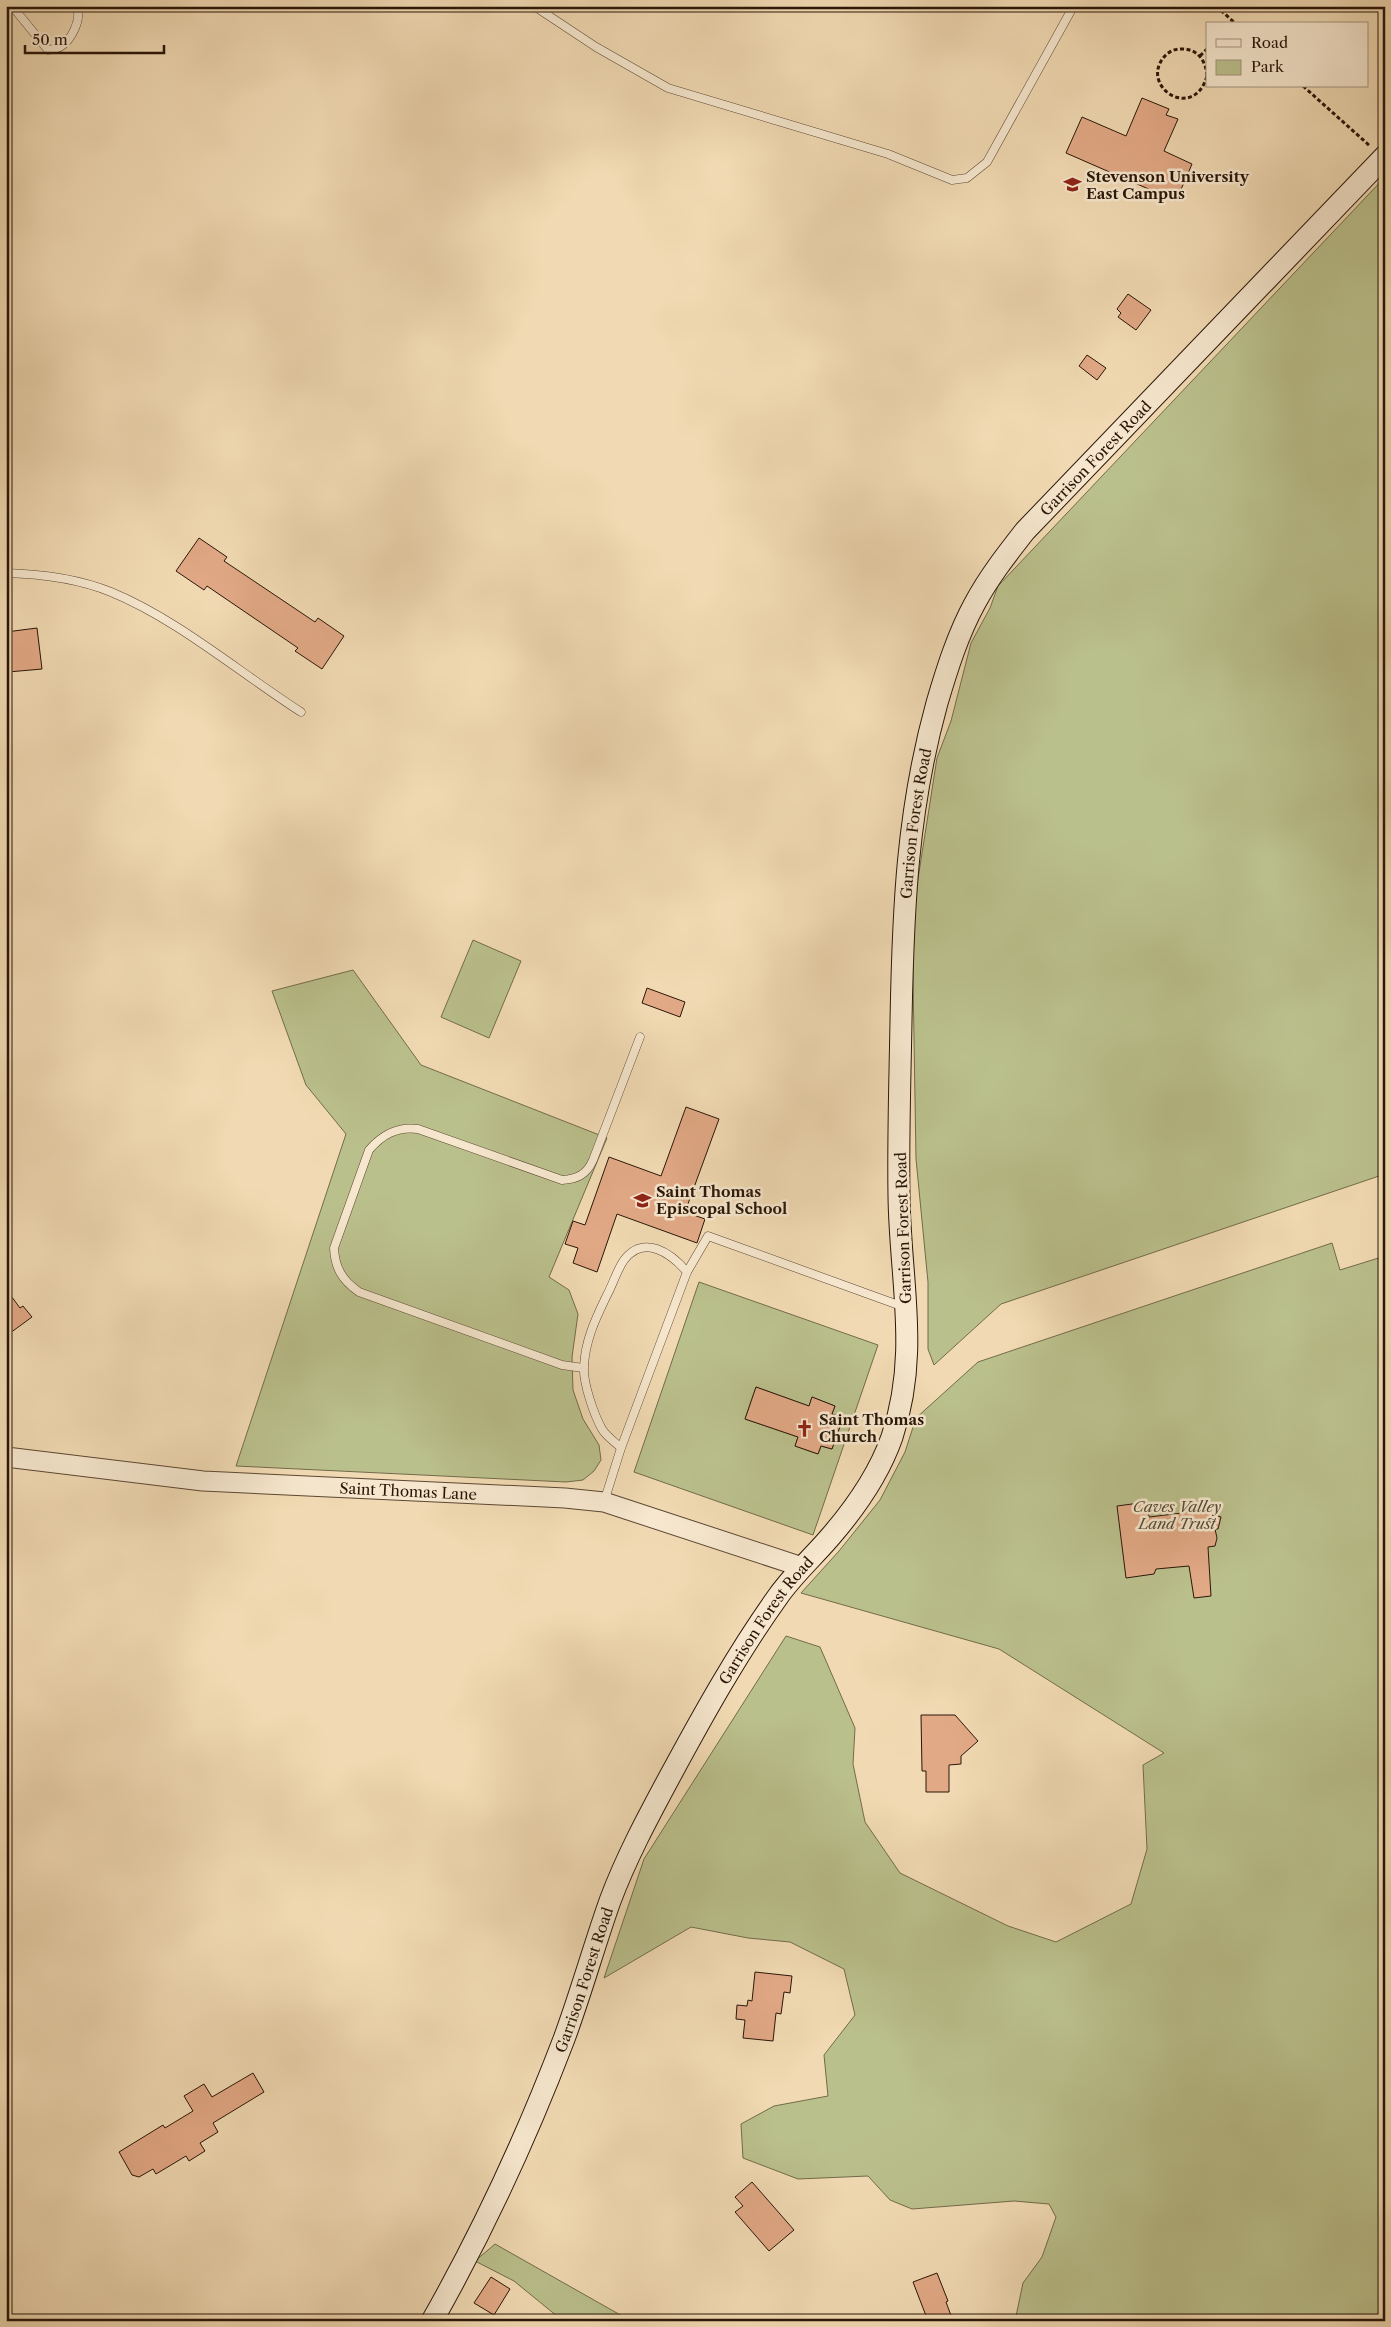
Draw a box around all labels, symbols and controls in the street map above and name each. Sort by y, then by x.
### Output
scale bar [25,22,164,54]
legend [1206,22,1368,88]
text: 50 m [32,30,68,49]
text: Road [1251,33,1288,52]
text: Park [1251,57,1285,76]
place label: Stevenson University East Campus [1086,167,1250,203]
school or university icon: Stevenson University East Campus [1062,175,1082,195]
street label: Garrison Forest Road [1036,396,1155,519]
street label: Garrison Forest Road [896,746,935,900]
street label: Garrison Forest Road [891,1152,915,1304]
place label: Saint Thomas Episcopal School [656,1182,787,1218]
school or university icon: Saint Thomas Episcopal School [632,1190,652,1210]
place label: Saint Thomas Church [819,1410,924,1446]
church icon: Saint Thomas Church [795,1418,815,1438]
street label: Saint Thomas Lane [339,1478,477,1503]
park label: Caves Valley Land Trust [1133,1497,1222,1533]
street label: Garrison Forest Road [714,1552,817,1687]
street label: Garrison Forest Road [550,1904,617,2055]

